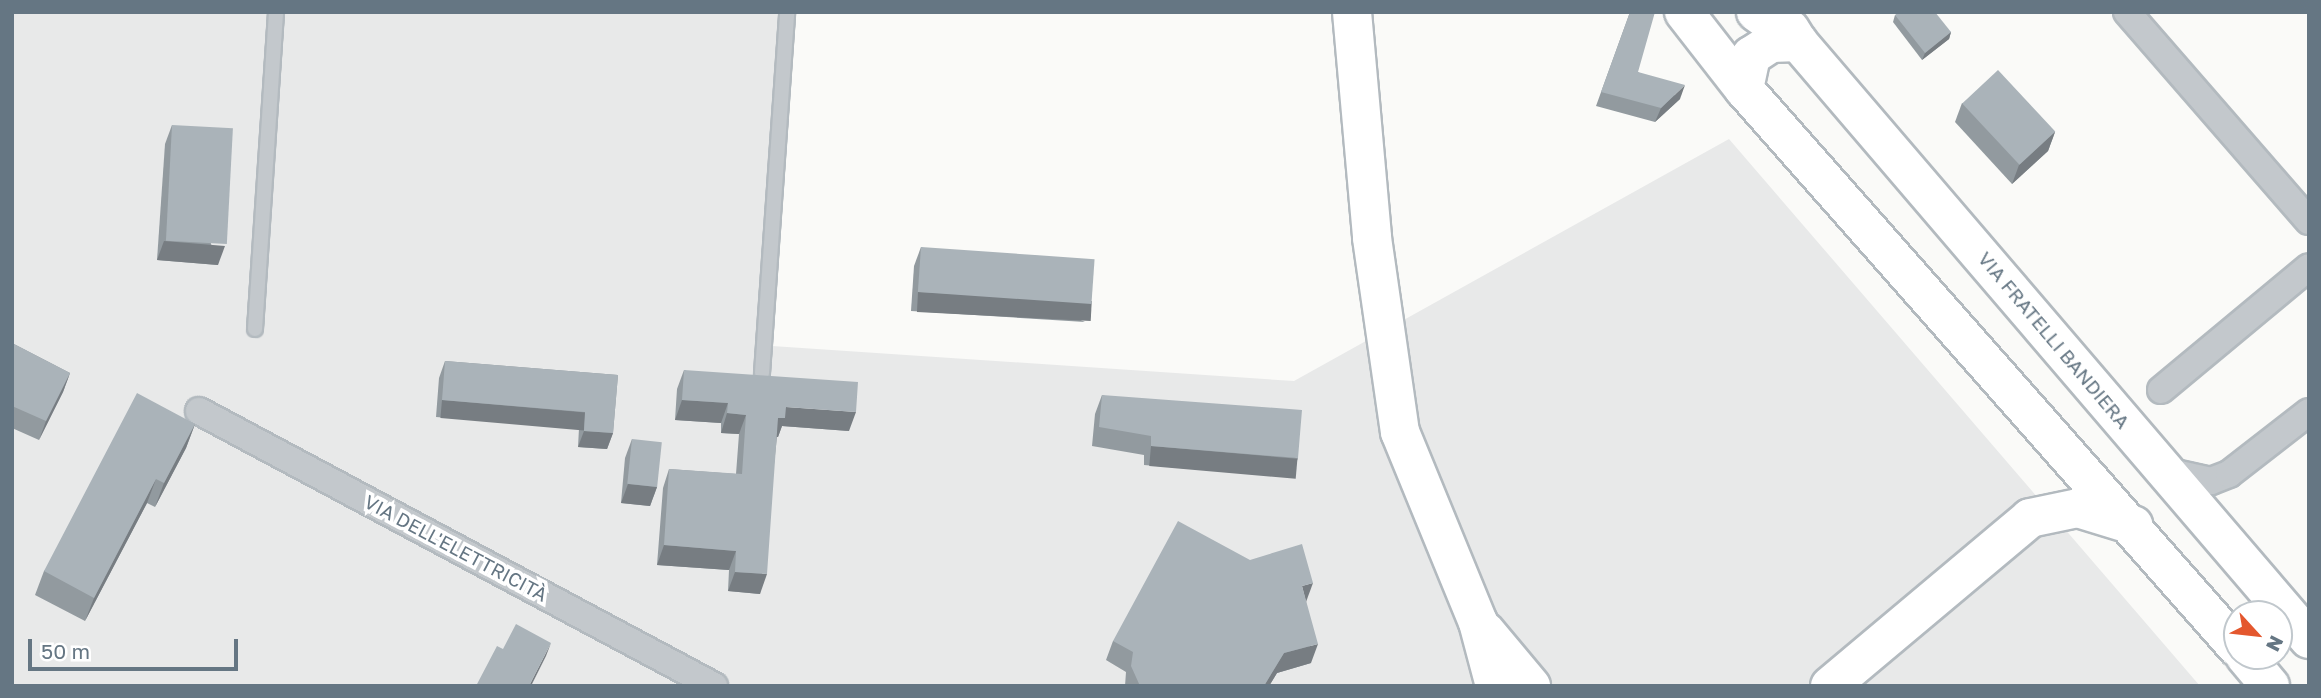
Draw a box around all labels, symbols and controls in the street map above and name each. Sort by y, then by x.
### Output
street label: VIA FRATELLI BANDIERA [1973,247,2135,433]
street label: VIA DELL'ELETTRICITÀ [360,490,552,606]
north arrow [2223,600,2293,670]
scale bar [32,624,242,668]
text: N [2262,632,2289,656]
text: 50 m [41,638,90,664]

